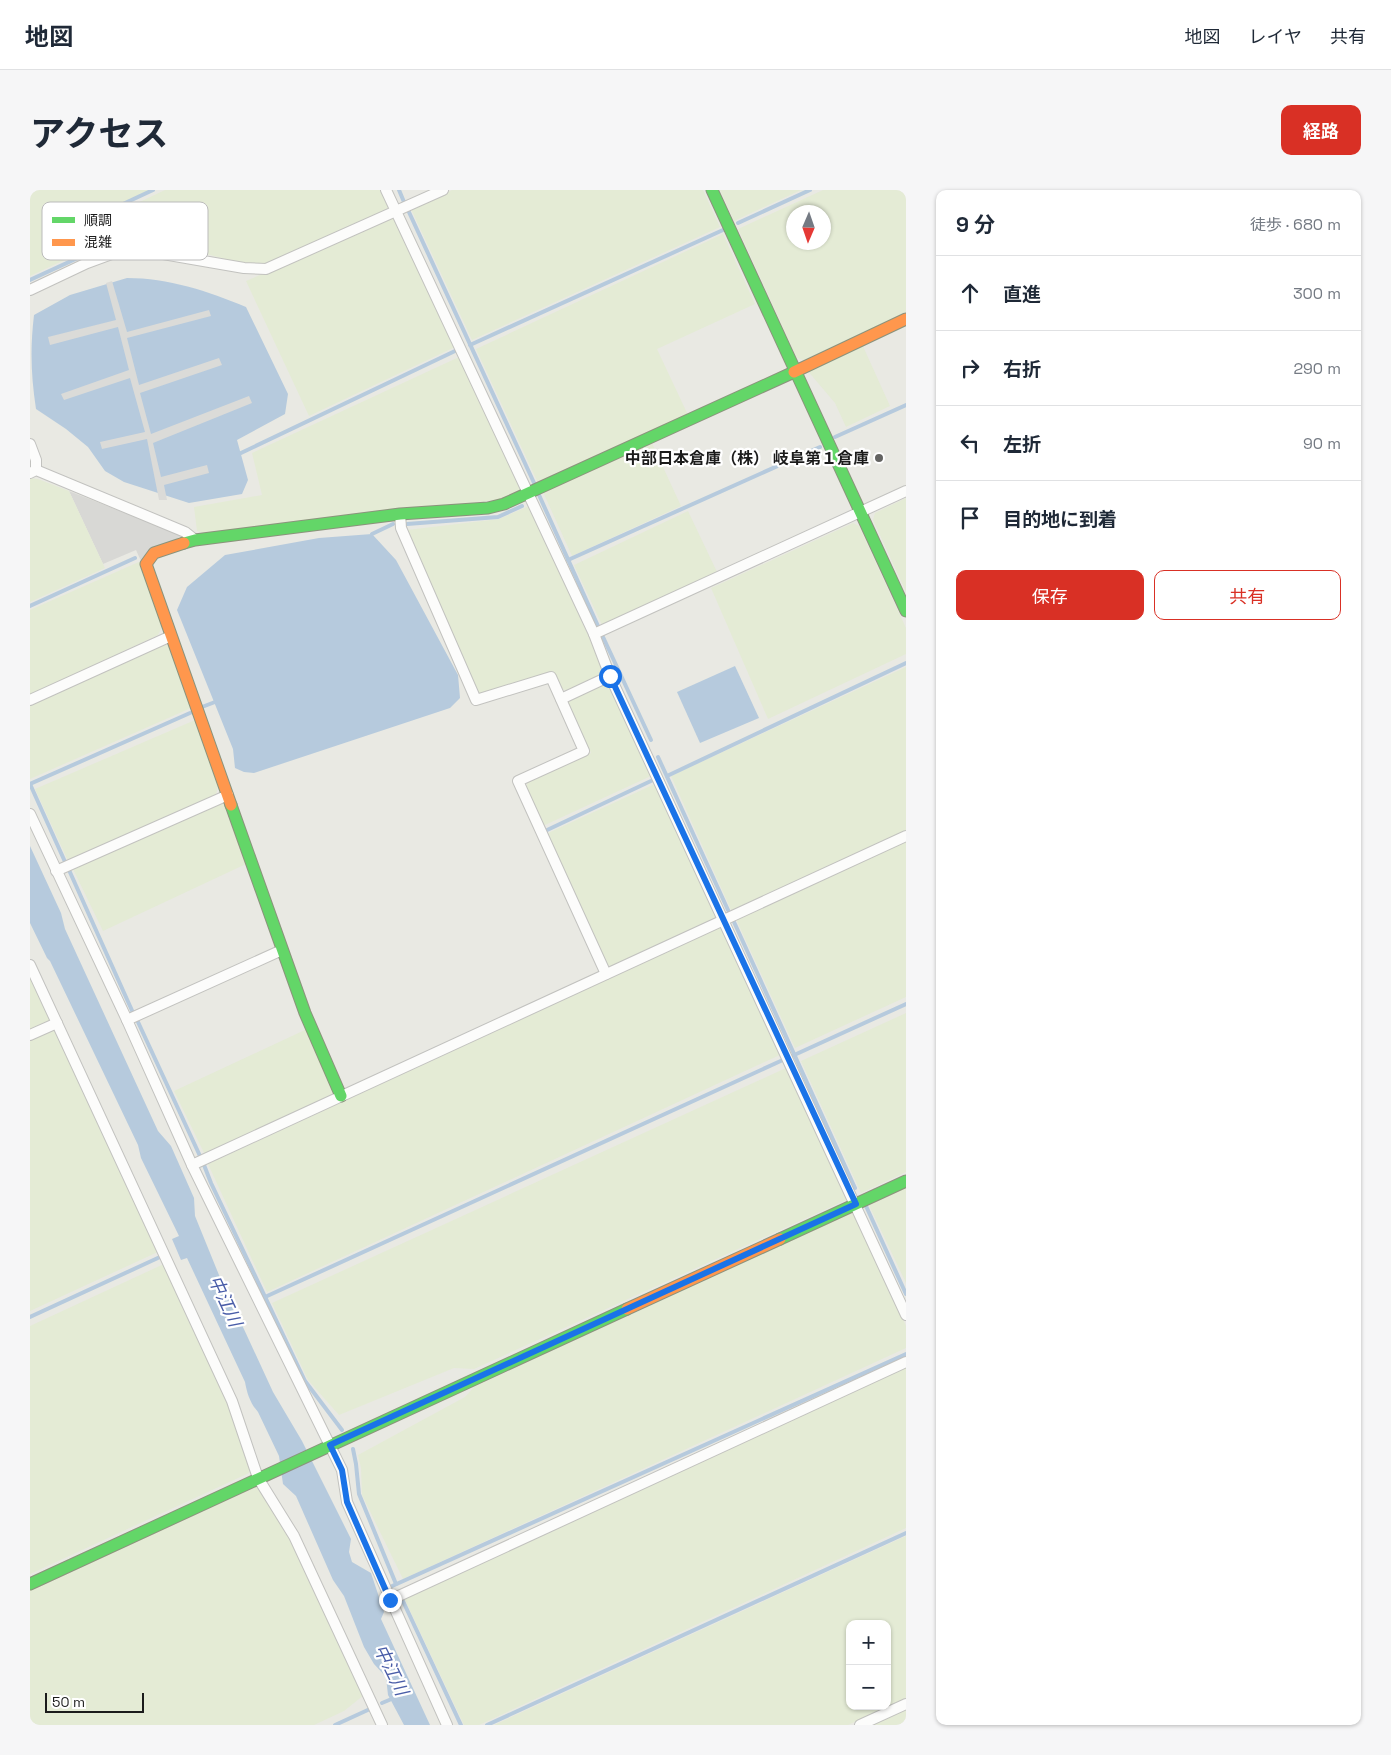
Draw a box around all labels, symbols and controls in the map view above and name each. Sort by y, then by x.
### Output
text: 地図 [25,21,73,52]
text: 地図 [1185,25,1221,48]
text: レイヤ [1249,25,1302,48]
text: 共有 [1330,25,1366,48]
button: 経路 [1281,105,1361,155]
text: アクセス [30,112,168,156]
legend [42,202,208,260]
north arrow [786,205,831,250]
text: 順調 [84,211,112,229]
text: 9 分 [956,211,995,238]
text: 徒歩 · 680 m [1250,214,1341,235]
text: 混雑 [84,233,112,251]
icon: ahead [956,279,984,307]
text: 直進 [1003,282,1041,307]
text: 300 m [1293,283,1341,304]
icon: right [956,354,984,382]
text: 右折 [1003,357,1041,382]
text: 290 m [1293,358,1341,379]
icon: left [956,429,984,457]
text: 左折 [1003,432,1041,457]
text: 90 m [1303,433,1341,454]
place label: 中部日本倉庫（株） 岐阜第１倉庫 [625,448,869,469]
marker: 中部日本倉庫（株） 岐阜第１倉庫 [873,452,885,464]
icon: arrive [956,504,984,532]
text: 目的地に到着 [1003,507,1117,532]
button: 保存 [956,570,1144,620]
button: 共有 [1154,570,1341,620]
route start [599,665,622,688]
water label: 中江川 [204,1271,248,1332]
route end [379,1589,402,1612]
map controls [846,1620,891,1710]
button: + [846,1620,891,1665]
water label: 中江川 [369,1640,414,1701]
button: − [846,1665,891,1710]
scale bar [45,1690,144,1713]
text: 50 m [52,1693,85,1711]

